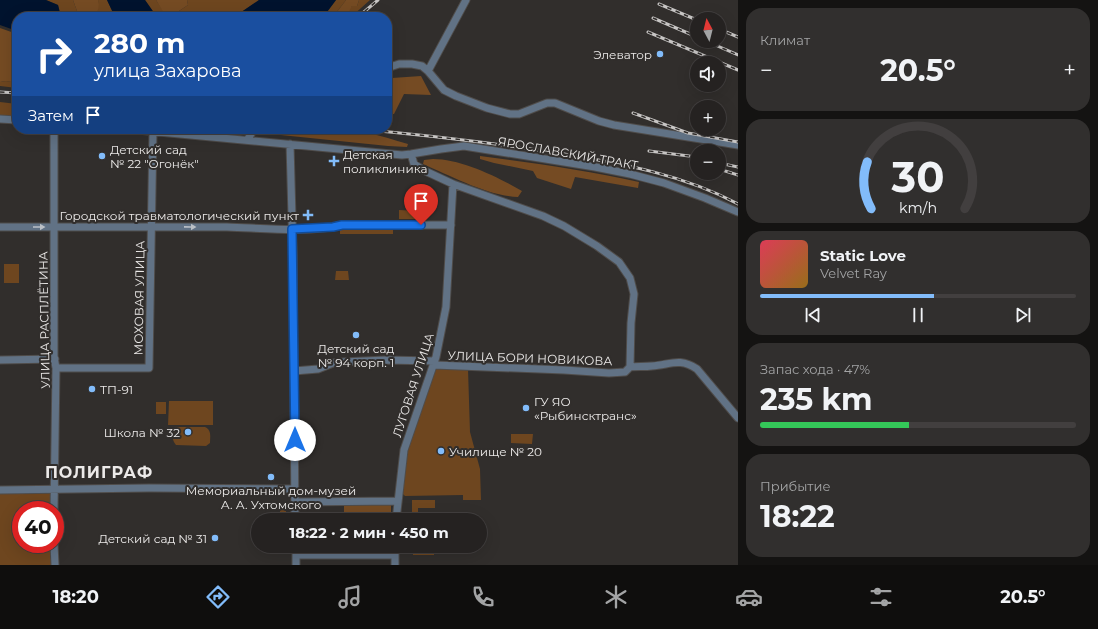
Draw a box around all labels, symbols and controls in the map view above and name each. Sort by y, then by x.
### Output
north arrow [690,12,726,48]
map controls [690,12,726,180]
text: 280 m [94,26,185,60]
icon: right [28,28,80,80]
text: Климат [760,32,810,48]
place label: Элеватор [593,47,652,62]
marker: Элеватор [655,49,665,59]
text: 20.5° [880,52,956,89]
button: sound [690,56,726,92]
text: − [760,57,773,84]
text: + [1063,57,1076,84]
text: улица Захарова [94,60,242,82]
button: + [690,100,726,136]
icon: arrive [82,104,104,126]
text: Затем [28,106,74,125]
street label: ЯРОСЛАВСКИЙ ТРАКТ [497,133,639,173]
place label: Детский сад № 22 "Огонёк" [110,142,199,171]
button: − [690,144,726,180]
place label: Детская поликлиника [343,147,428,176]
marker: Детский сад № 22 "Огонёк" [97,151,107,161]
text: 30 [891,152,944,202]
marker: Детская поликлиника [328,155,340,167]
pin [404,184,438,225]
icon: arrive [410,190,432,212]
text: km/h [899,199,937,217]
place label: Городской травматологический пункт [60,208,299,223]
marker: Городской травматологический пункт [302,209,314,221]
one-way arrow [33,224,46,230]
one-way arrow [184,224,197,230]
street label: МОХОВАЯ УЛИЦА [131,240,148,355]
text: Static Love [820,246,906,265]
street label: УЛИЦА РАСПЛЁТИНА [35,251,53,389]
text: Velvet Ray [820,265,887,281]
icon: previous [802,304,824,326]
icon: pause [907,304,929,326]
icon: next [1012,304,1034,326]
marker: Детский сад № 94 корп. 1 [351,330,361,340]
street label: ЛУГОВАЯ УЛИЦА [389,331,437,439]
place label: Детский сад № 94 корп. 1 [318,341,395,370]
street label: УЛИЦА БОРИ НОВИКОВА [447,348,613,368]
text: Запас хода · 47% [760,361,870,377]
text: 235 km [760,381,873,418]
place label: ТП-91 [100,382,133,397]
marker: ТП-91 [87,384,97,394]
place label: ГУ ЯО «Рыбинсктранс» [534,394,637,423]
marker: ГУ ЯО «Рыбинсктранс» [521,403,531,413]
position arrow [274,419,316,461]
place label: Школа № 32 [104,425,180,440]
marker: Школа № 32 [183,427,193,437]
place label: Училище № 20 [449,444,542,459]
marker: Училище № 20 [436,446,446,456]
district label: ПОЛИГРАФ [45,463,153,482]
marker: Мемориальный дом-музей А. А. Ухтомского [266,472,276,482]
text: Прибытие [760,478,831,494]
place label: Мемориальный дом-музей А. А. Ухтомского [186,483,356,512]
text: 18:22 [760,498,835,535]
speed limit sign: 40 [12,501,64,553]
text: 18:22 · 2 мин · 450 m [289,523,449,542]
place label: Детский сад № 31 [98,531,207,546]
marker: Детский сад № 31 [210,533,220,543]
icon: directions [204,583,232,611]
icon: music [336,583,364,611]
icon: phone [469,583,497,611]
icon: climate [602,583,630,611]
icon: car [735,583,763,611]
icon: filters [867,583,895,611]
text: 18:20 [52,586,99,608]
text: 20.5° [1000,586,1046,608]

